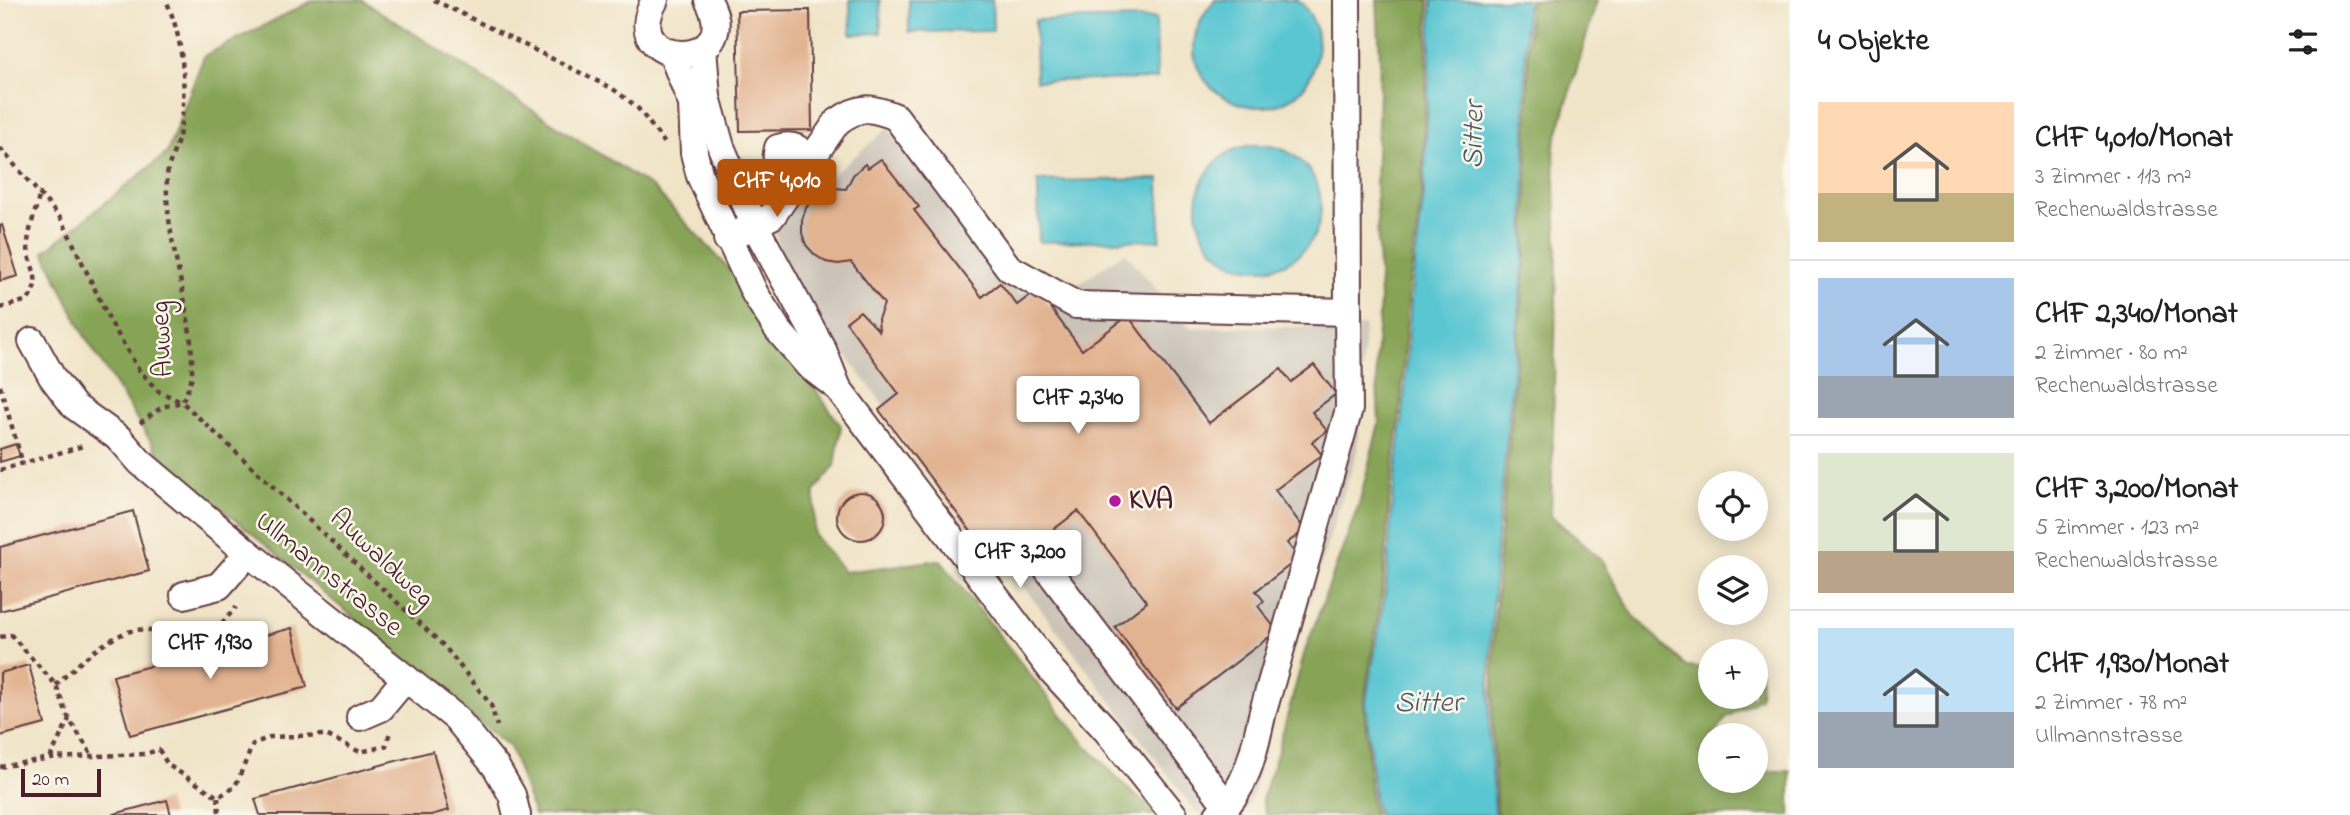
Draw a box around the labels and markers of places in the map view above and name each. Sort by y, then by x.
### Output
pin: CHF 4,010 [697,160,857,219]
pin: CHF 2,340 [998,376,1158,436]
place label: KVA [1129,481,1173,522]
marker: KVA [1107,493,1123,509]
pin: CHF 3,200 [940,530,1100,590]
pin: CHF 1,930 [130,622,290,681]

